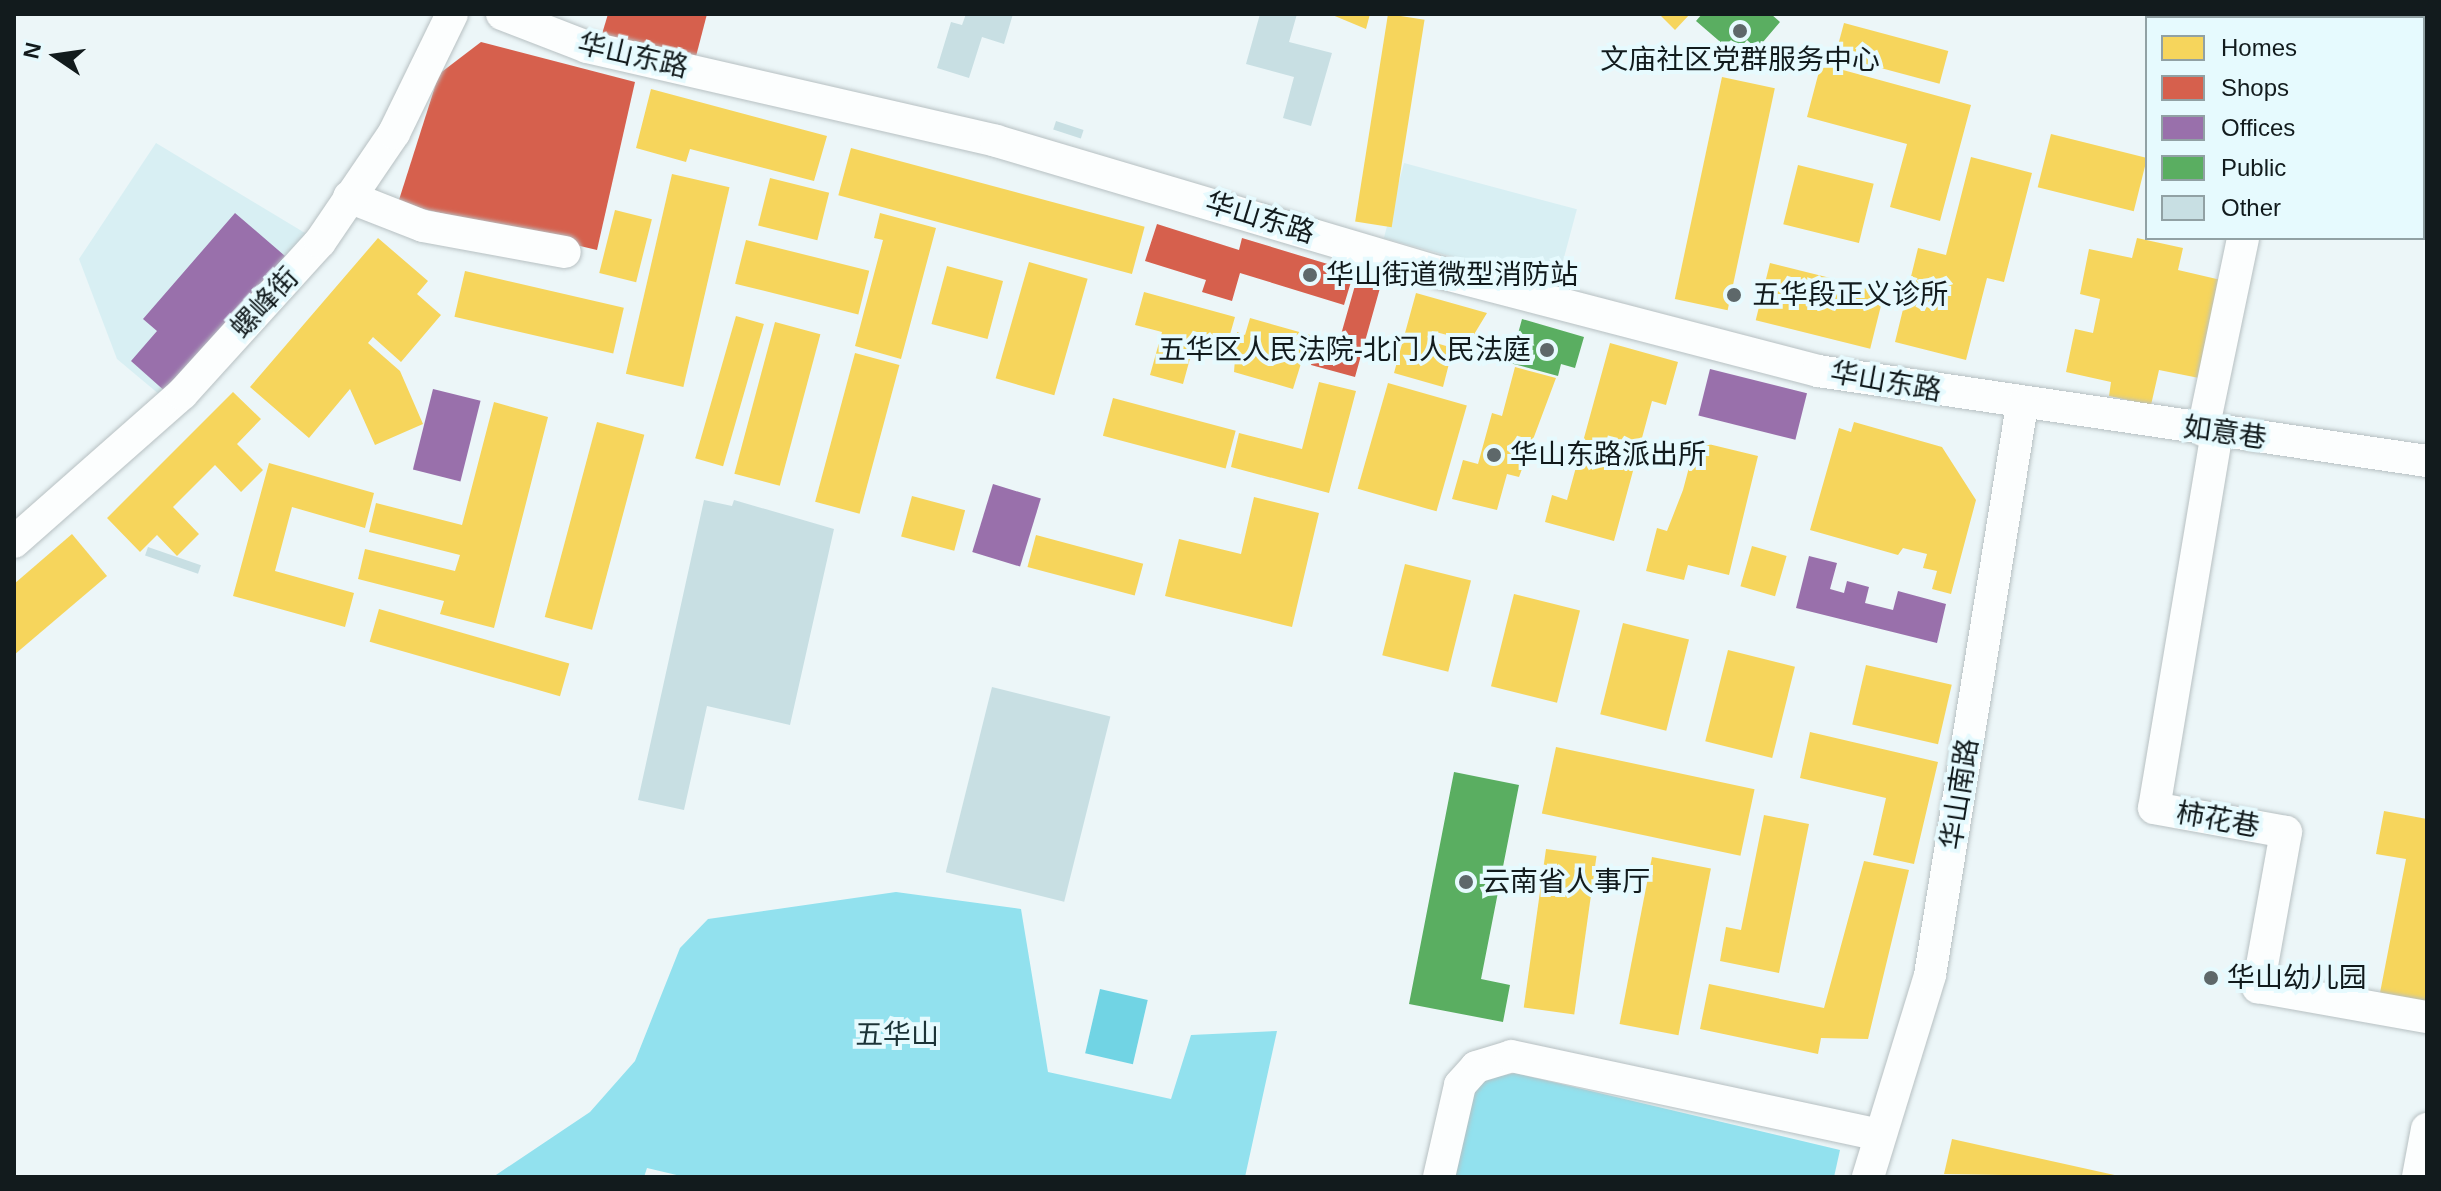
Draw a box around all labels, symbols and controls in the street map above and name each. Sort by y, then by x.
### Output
north arrow [16,16,96,96]
legend [2145,16,2425,240]
marker: 文庙社区党群服务中心 [1731,22,1749,40]
street label: 华山东路 [575,27,691,85]
text: Homes [2221,34,2297,61]
text: N [18,40,46,61]
place label: 文庙社区党群服务中心 [1600,43,1880,77]
text: Shops [2221,74,2289,101]
text: Offices [2221,114,2295,141]
text: Public [2221,154,2286,181]
street label: 华山东路 [1202,186,1318,250]
text: Other [2221,194,2281,221]
place label: 华山街道微型消防站 [1326,258,1578,292]
street label: 螺峰街 [224,261,306,345]
marker: 华山街道微型消防站 [1301,266,1319,284]
place label: 五华段正义诊所 [1752,278,1948,312]
marker: 五华段正义诊所 [1723,284,1745,306]
place label: 五华区人民法院-北门人民法庭 [1158,333,1531,367]
marker: 五华区人民法院-北门人民法庭 [1538,341,1556,359]
street label: 华山东路 [1828,356,1944,408]
street label: 如意巷 [2181,411,2269,455]
place label: 华山东路派出所 [1510,438,1706,472]
marker: 华山东路派出所 [1485,446,1503,464]
street label: 华山南路 [1935,736,1985,852]
street label: 柿花巷 [2174,796,2262,844]
place label: 云南省人事厅 [1482,865,1650,899]
marker: 云南省人事厅 [1457,873,1475,891]
place label: 华山幼儿园 [2227,961,2367,995]
marker: 华山幼儿园 [2202,969,2220,987]
park label: 五华山 [855,1018,939,1052]

